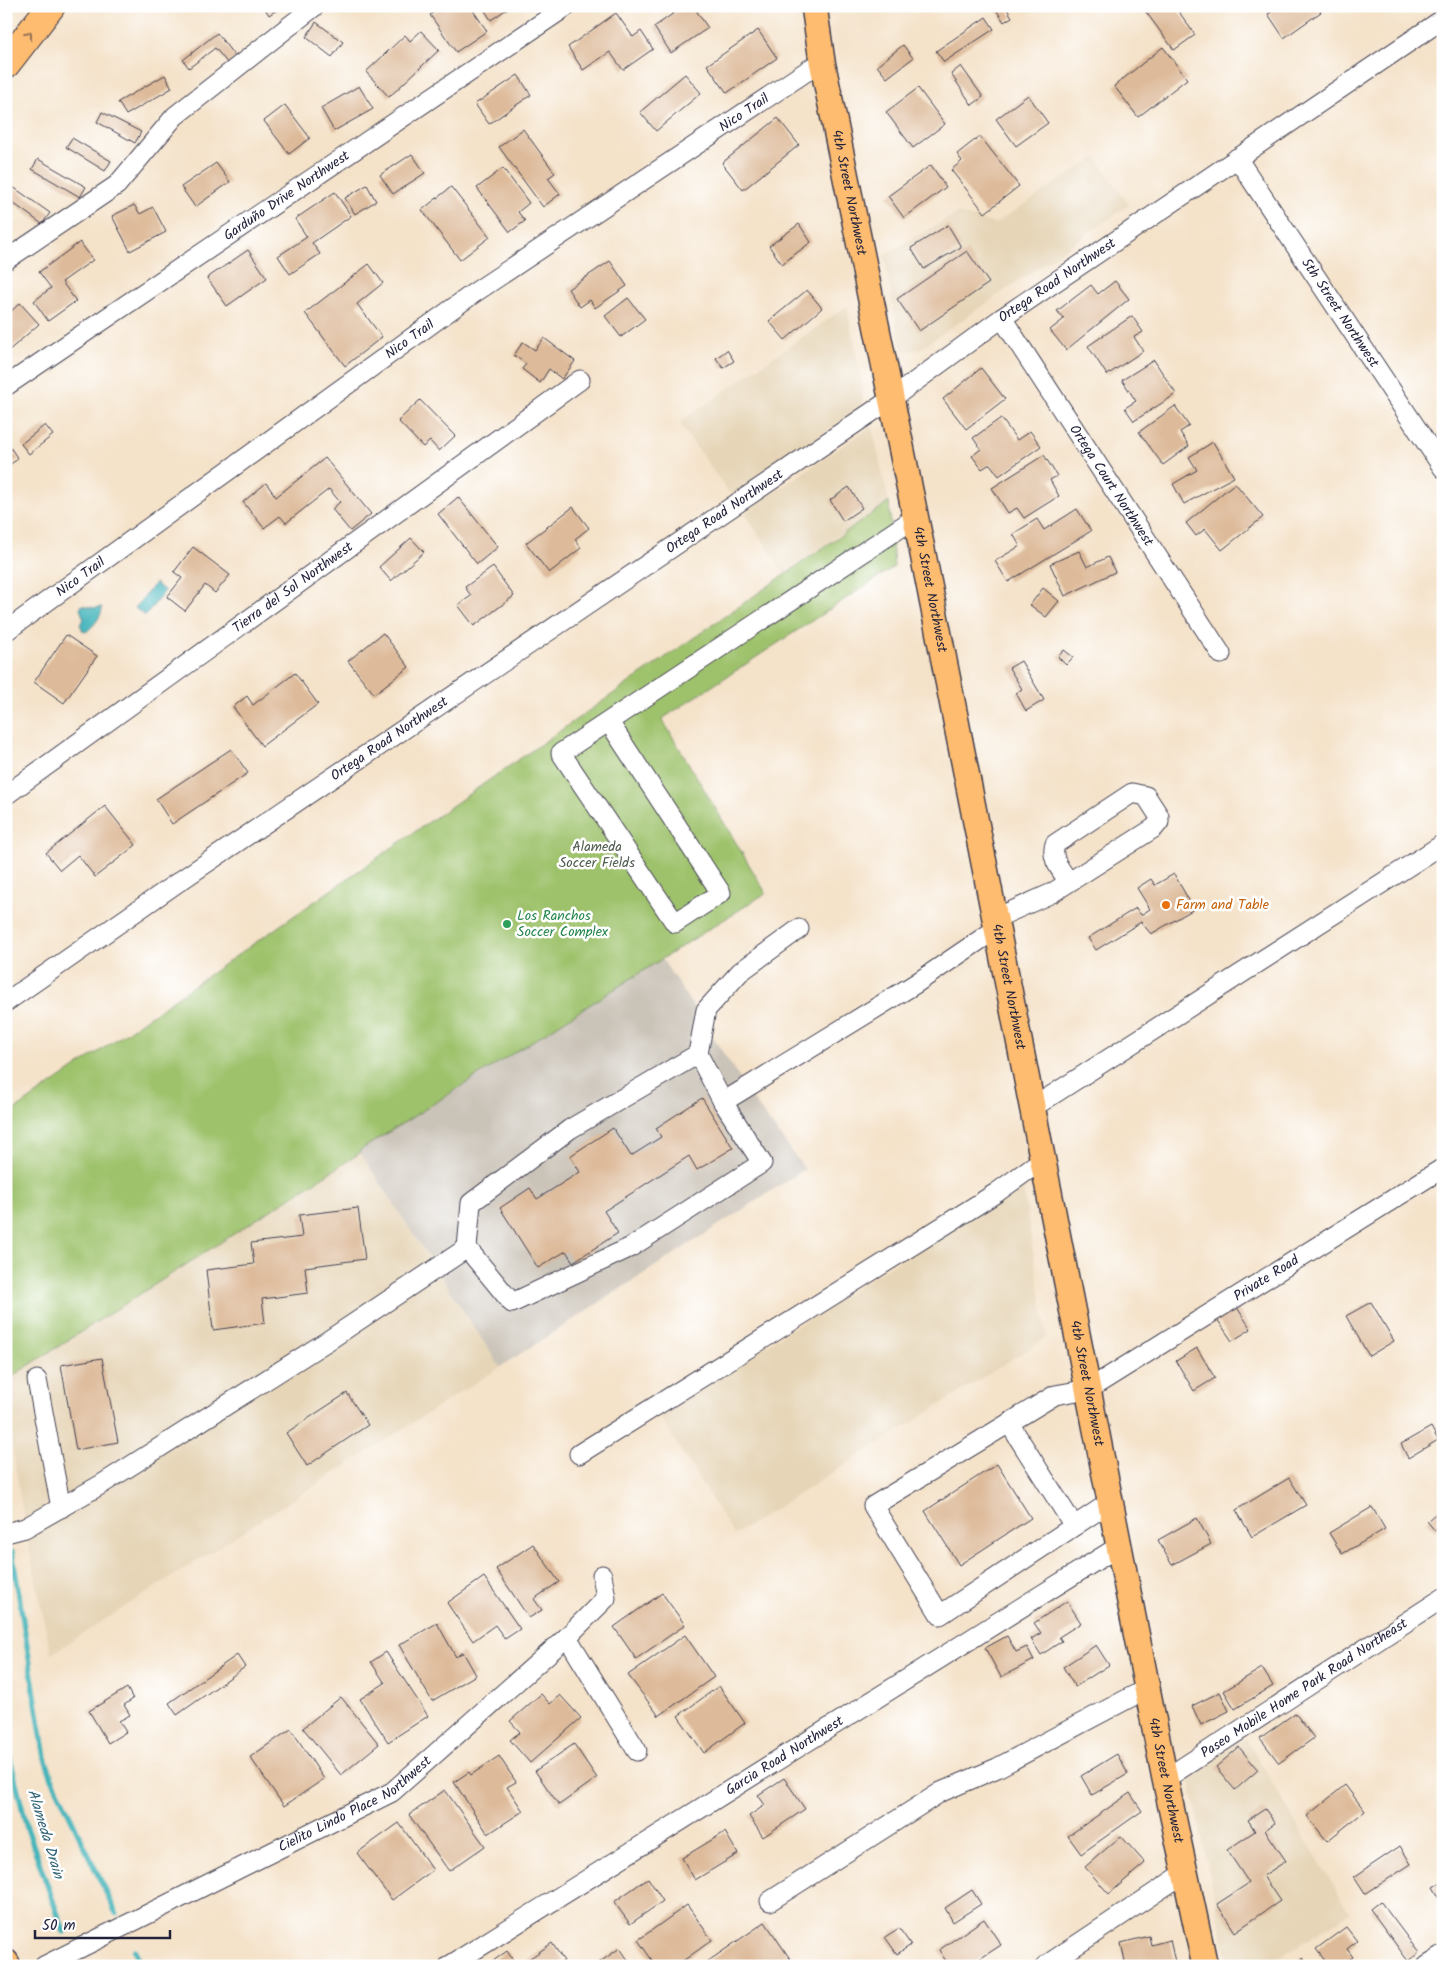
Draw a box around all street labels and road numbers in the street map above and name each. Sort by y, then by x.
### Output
street label: Nico Trail [715,88,774,138]
street label: 4th Street Northwest [825,128,873,258]
street label: Garduño Drive Northwest [219,145,355,247]
street label: Ortega Road Northwest [994,232,1121,328]
street label: 5th Street Northwest [1295,254,1385,373]
street label: Nico Trail [380,314,440,365]
street label: Ortega Court Northwest [1063,420,1159,551]
street label: Ortega Road Northwest [661,464,789,560]
street label: 4th Street Northwest [907,525,953,655]
street label: Tierra del Sol Northwest [228,536,358,639]
street label: Nico Trail [51,551,110,603]
street label: Ortega Road Northwest [326,691,453,787]
street label: 4th Street Northwest [985,922,1032,1052]
street label: Private Road [1229,1249,1304,1307]
street label: 4th Street Northwest [1064,1318,1110,1449]
street label: Paseo Mobile Home Park Road Northeast [1196,1613,1412,1764]
street label: Garcia Road Northwest [721,1710,848,1801]
street label: 4th Street Northwest [1142,1716,1190,1846]
street label: Cielito Lindo Place Northwest [274,1750,437,1858]

